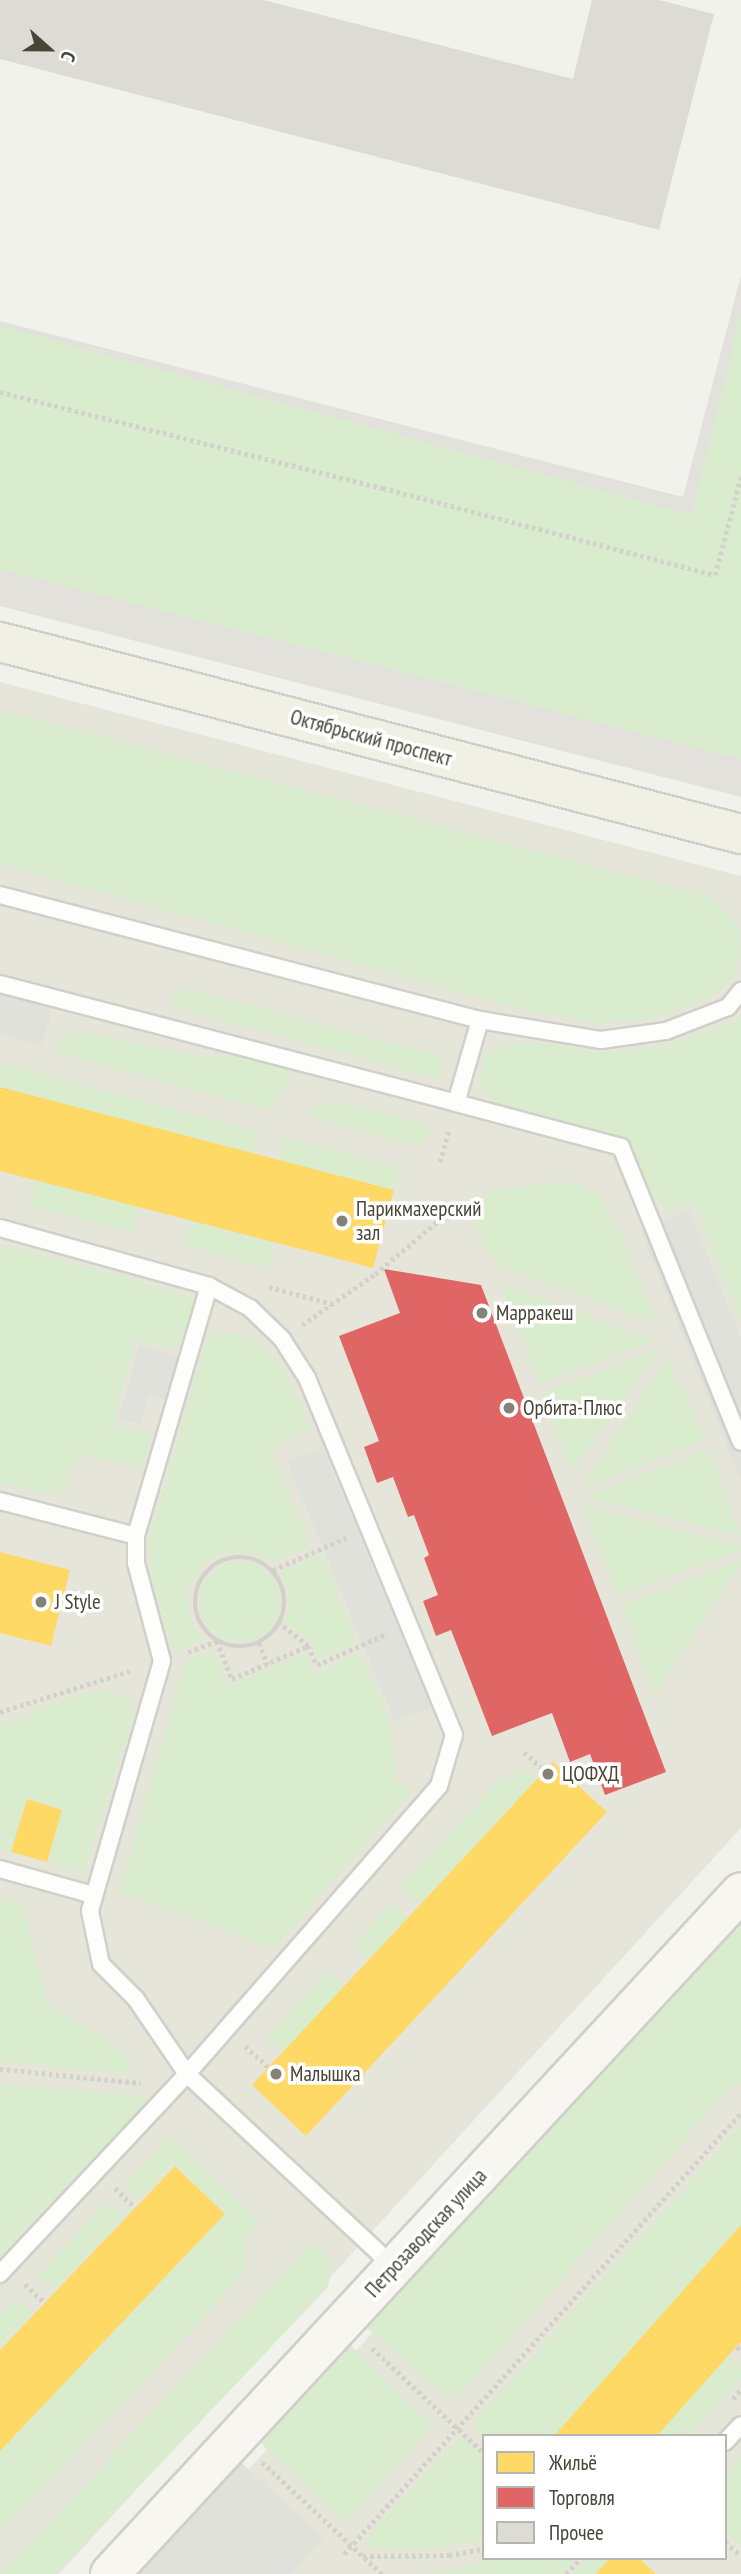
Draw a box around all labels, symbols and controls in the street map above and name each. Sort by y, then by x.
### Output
north arrow [14,14,84,84]
text: С [56,48,81,65]
street label: Октябрьский проспект [287,704,455,772]
place label: Парикмахерский зал [356,1196,481,1246]
marker: Парикмахерский зал [334,1213,350,1229]
place label: Марракеш [496,1300,574,1326]
marker: Марракеш [474,1305,490,1321]
place label: Орбита-Плюс [523,1395,622,1421]
marker: Орбита-Плюс [501,1400,517,1416]
place label: J Style [55,1589,101,1615]
marker: J Style [33,1594,49,1610]
place label: ЦОФХД [562,1761,619,1787]
marker: ЦОФХД [540,1766,556,1782]
place label: Малышка [290,2061,361,2087]
marker: Малышка [268,2066,284,2082]
street label: Петрозаводская улица [360,2163,492,2303]
legend [482,2434,727,2560]
text: Жильё [549,2449,597,2476]
text: Торговля [549,2484,615,2511]
text: Прочее [549,2519,604,2546]

